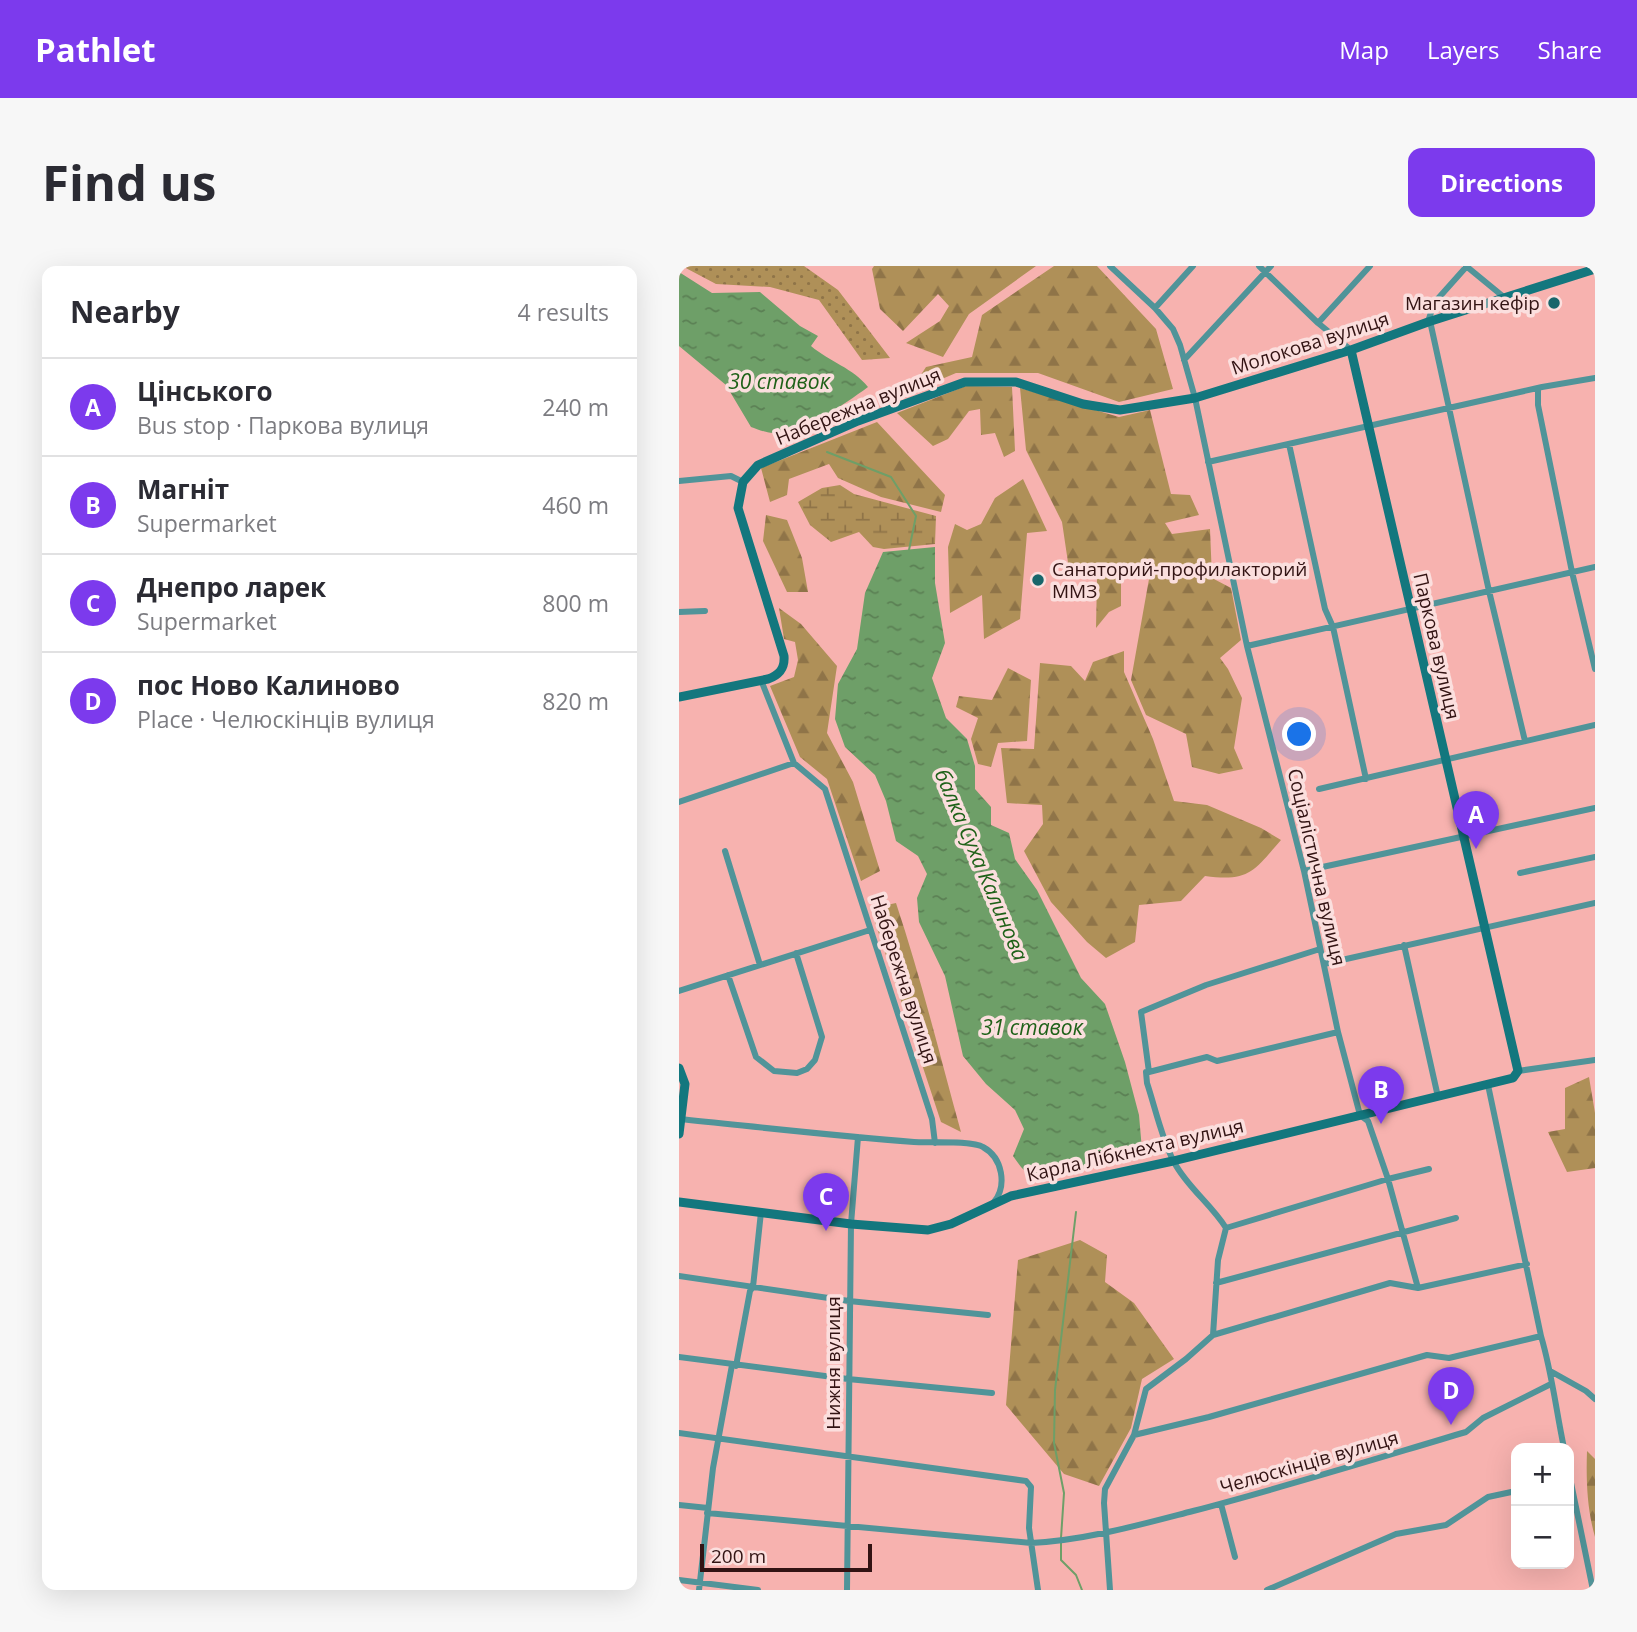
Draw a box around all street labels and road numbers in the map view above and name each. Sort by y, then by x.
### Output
street label: Молокова вулиця [1228,305,1392,381]
street label: Набережна вулиця [771,361,945,451]
street label: Паркова вулиця [1408,570,1466,722]
street label: Соціалістична вулиця [1282,766,1352,968]
street label: Набережна вулиця [864,891,944,1067]
street label: Карла Лібкнехта вулиця [1024,1112,1246,1188]
street label: Нижня вулиця [820,1296,846,1430]
street label: Челюскінців вулиця [1217,1424,1401,1500]

